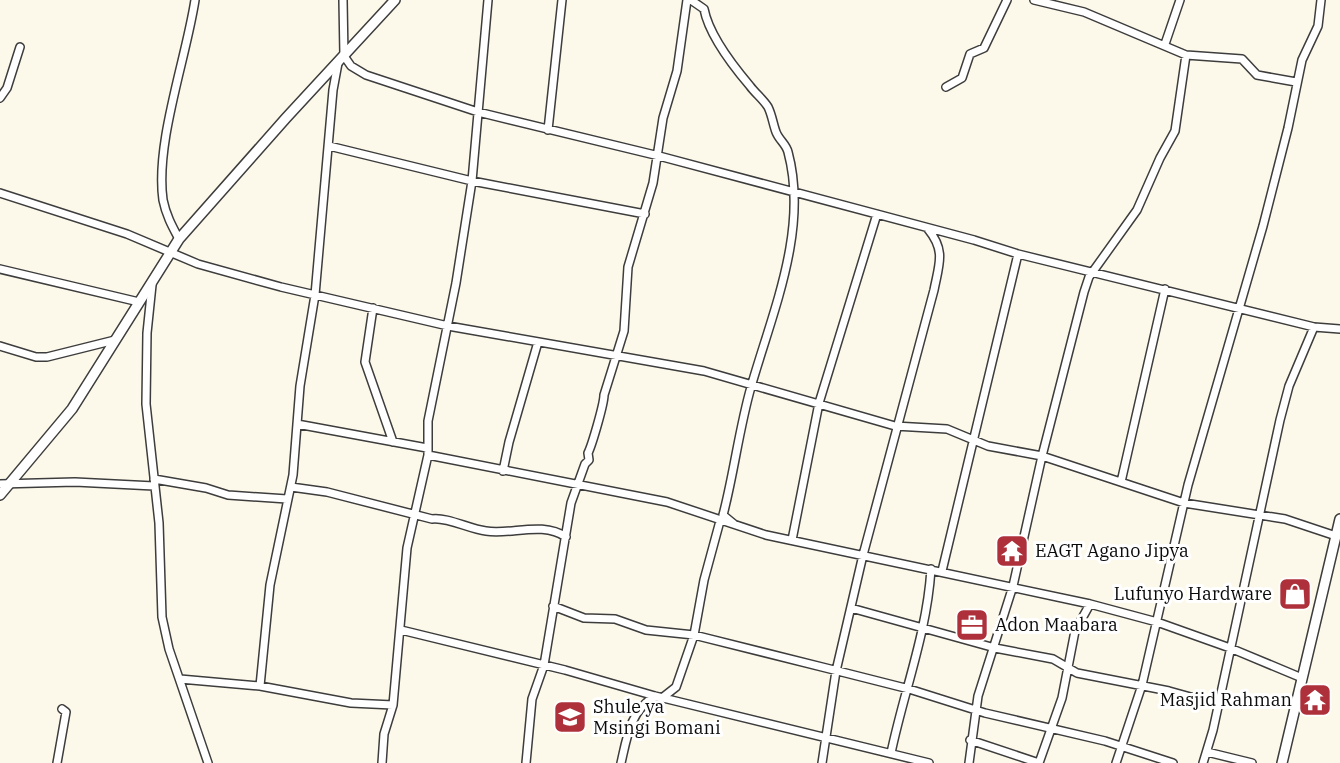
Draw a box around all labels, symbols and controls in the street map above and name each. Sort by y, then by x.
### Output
temple icon: EAGT Agano Jipya [994,533,1030,569]
place label: EAGT Agano Jipya [1035,539,1189,562]
shop icon: Lufunyo Hardware [1277,576,1313,612]
place label: Lufunyo Hardware [1114,582,1272,605]
office icon: Adon Maabara [954,607,990,643]
place label: Adon Maabara [995,613,1118,636]
temple icon: Masjid Rahman [1297,682,1333,718]
place label: Masjid Rahman [1160,688,1292,711]
place label: Shule ya Msingi Bomani [593,695,721,739]
school or university icon: Shule ya Msingi Bomani [552,699,588,735]

